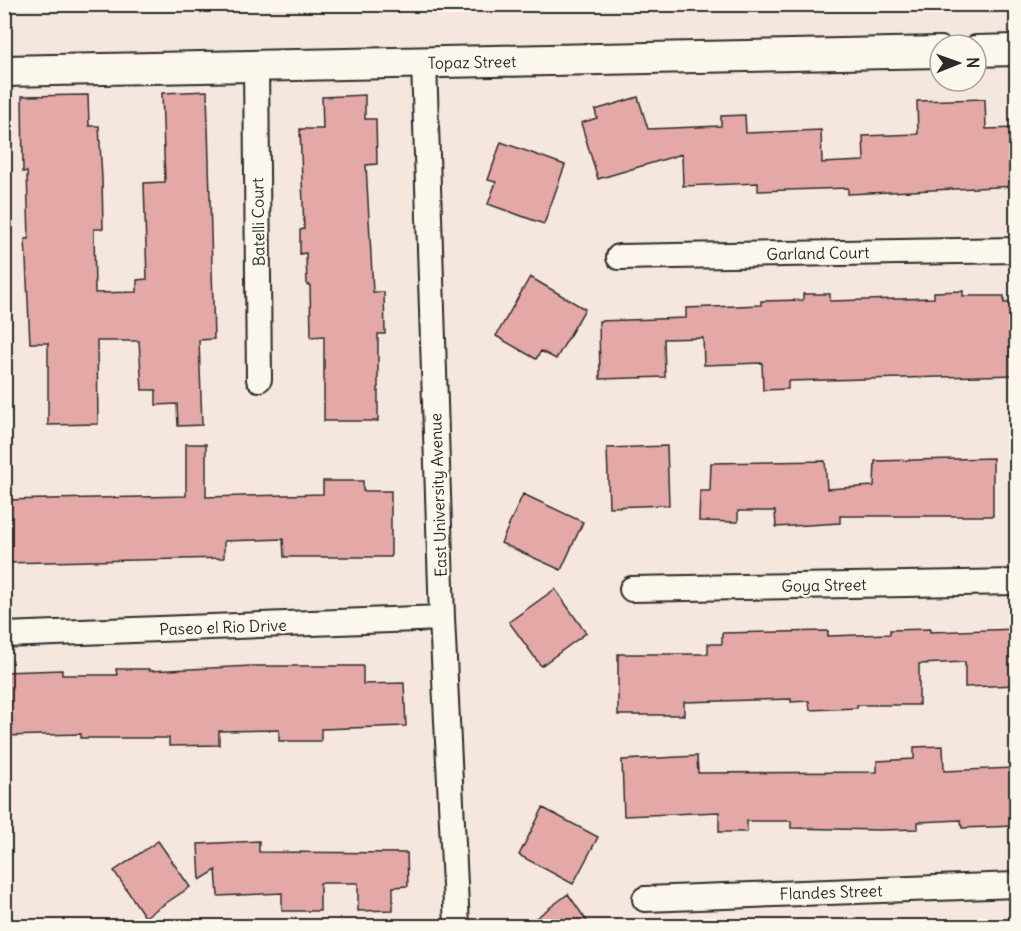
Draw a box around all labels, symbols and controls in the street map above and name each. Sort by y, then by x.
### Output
north arrow [928,33,988,93]
street label: Topaz Street [427,51,517,73]
text: N [963,57,983,68]
street label: Batelli Court [247,177,269,266]
street label: Garland Court [766,242,870,264]
street label: East University Avenue [425,413,451,577]
street label: Goya Street [781,574,867,596]
street label: Paseo el Rio Drive [159,615,287,639]
street label: Flandes Street [779,880,883,904]

